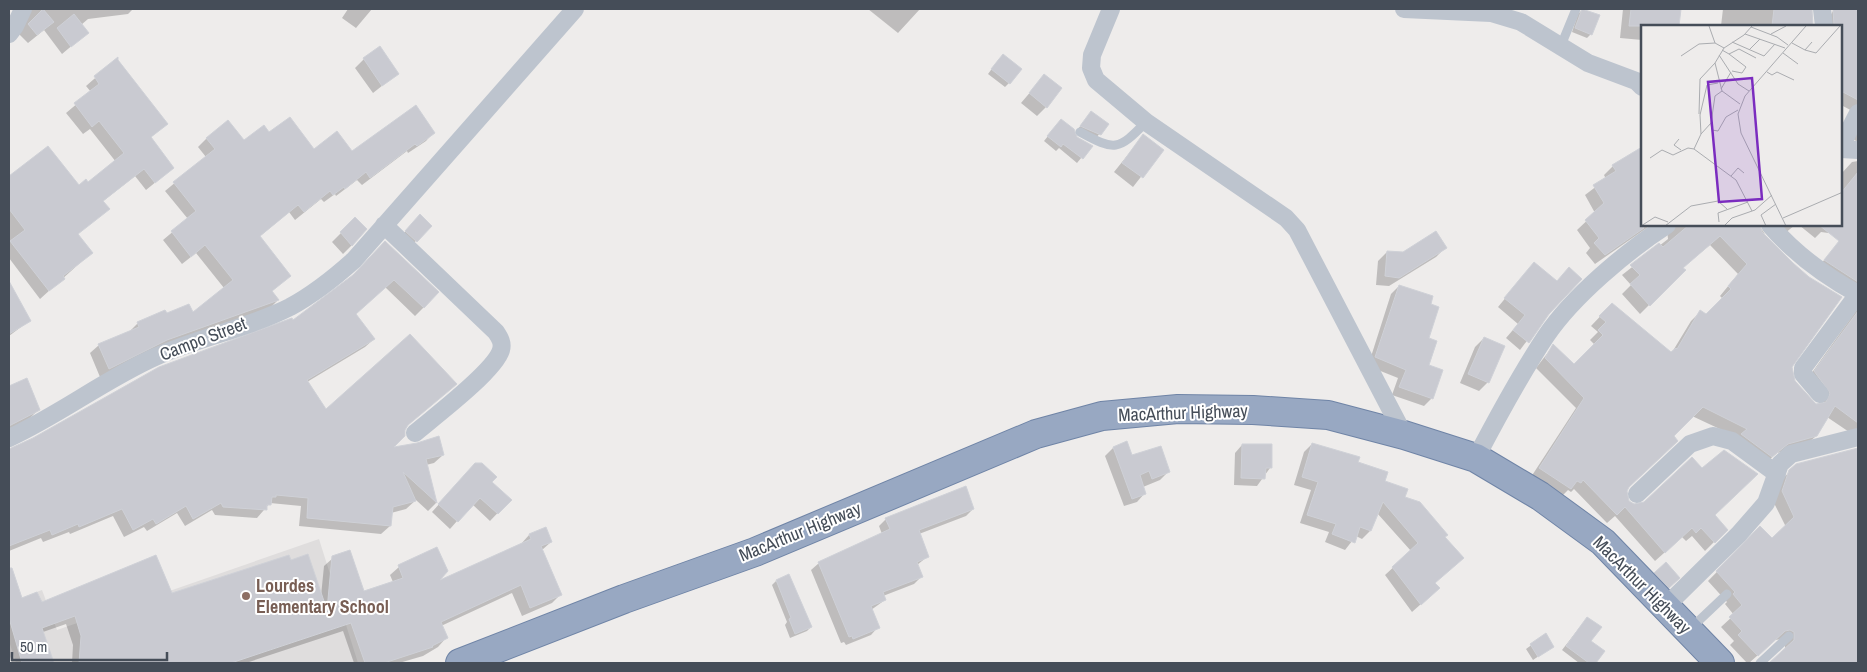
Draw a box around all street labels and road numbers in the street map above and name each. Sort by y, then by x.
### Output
street label: Campo Street [156,311,250,367]
street label: MacArthur Highway [1118,398,1249,427]
street label: MacArthur Highway [735,495,865,567]
street label: MacArthur Highway [1588,530,1697,640]

